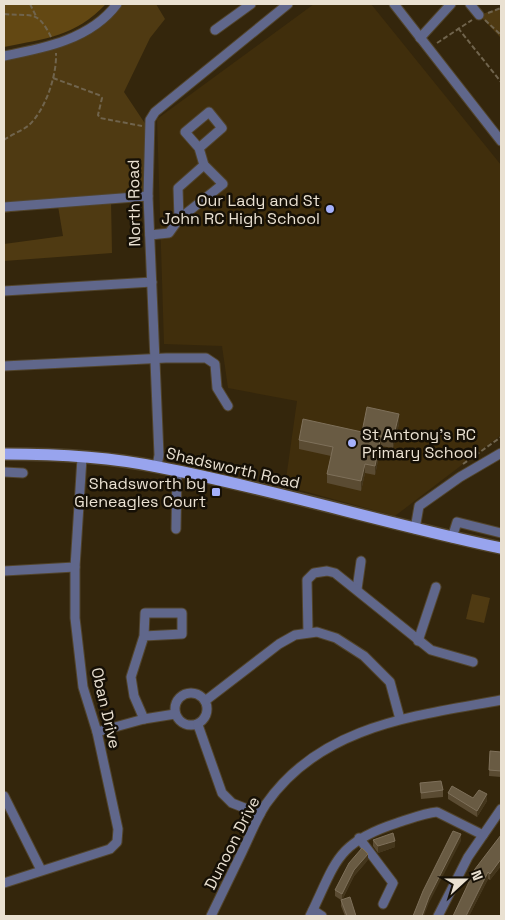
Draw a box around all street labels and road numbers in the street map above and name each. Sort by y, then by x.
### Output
street label: North Road [123,159,145,247]
street label: Shadsworth Road [164,442,302,494]
street label: Oban Drive [86,665,126,751]
street label: Dunoon Drive [199,793,265,893]

